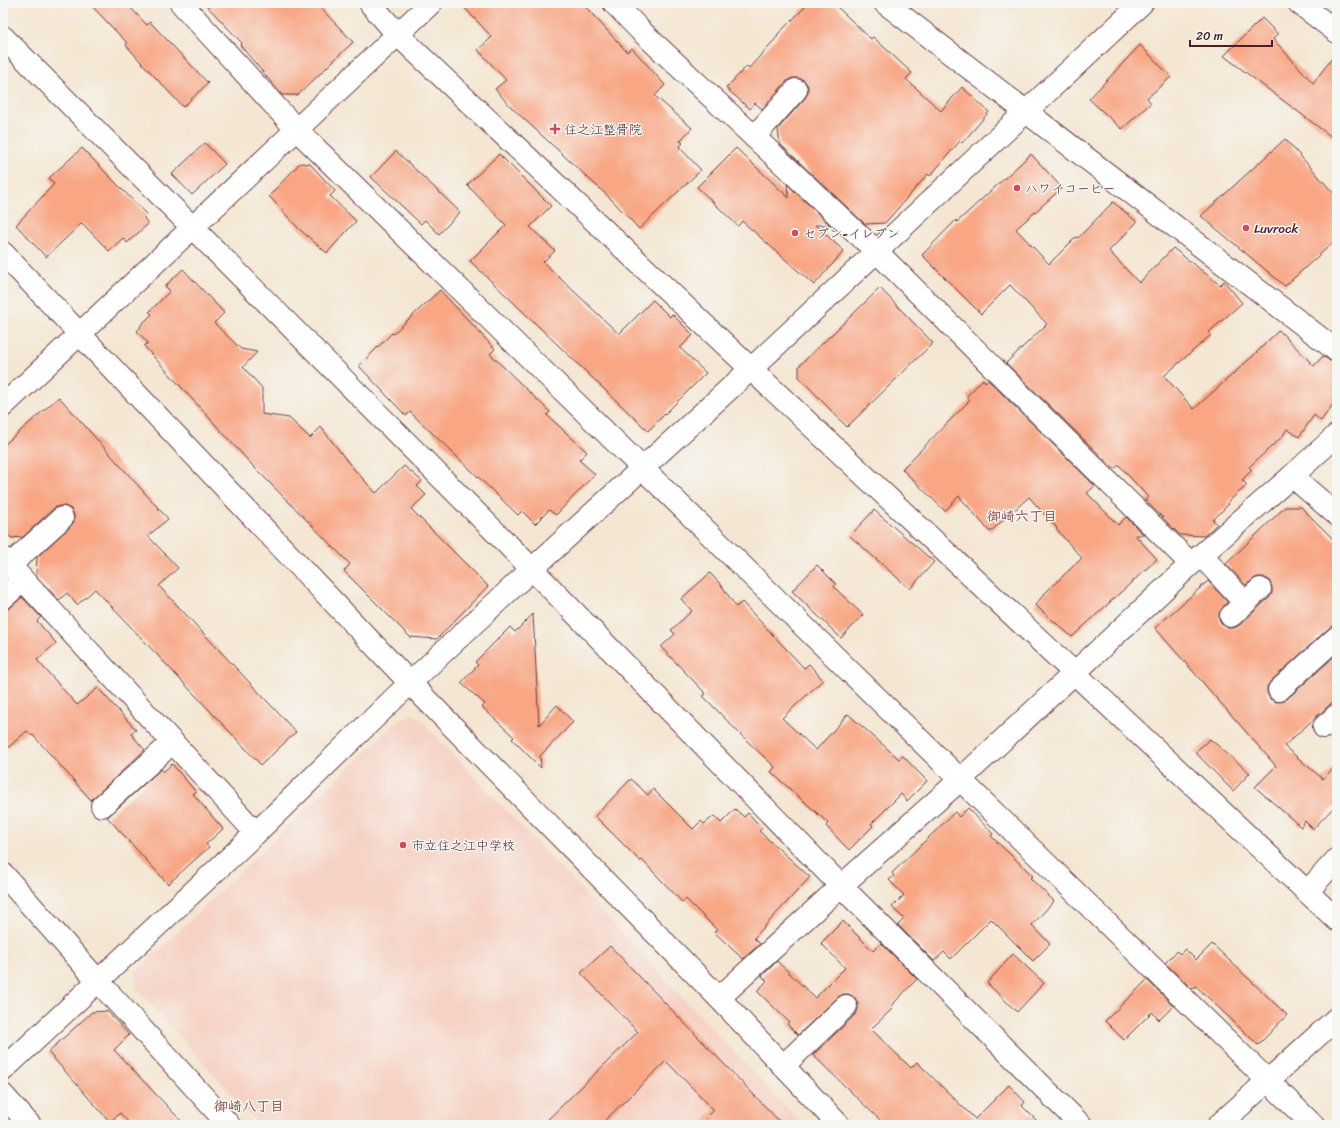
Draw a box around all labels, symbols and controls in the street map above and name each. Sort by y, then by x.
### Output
scale bar [1190,22,1272,48]
text: 20 m [1196,25,1223,47]
place label: 住之江整骨院 [564,118,642,141]
marker: 住之江整骨院 [549,123,561,135]
place label: ハワイコーヒー [1025,177,1115,200]
marker: ハワイコーヒー [1012,183,1022,193]
place label: Luvrock [1254,217,1298,240]
place label: セブン-イレブン [803,222,900,245]
marker: Luvrock [1241,223,1251,233]
marker: セブン-イレブン [790,228,800,238]
district label: 御崎六丁目 [987,504,1057,529]
place label: 市立住之江中学校 [411,834,515,857]
marker: 市立住之江中学校 [398,840,408,850]
district label: 御崎八丁目 [214,1094,284,1119]

